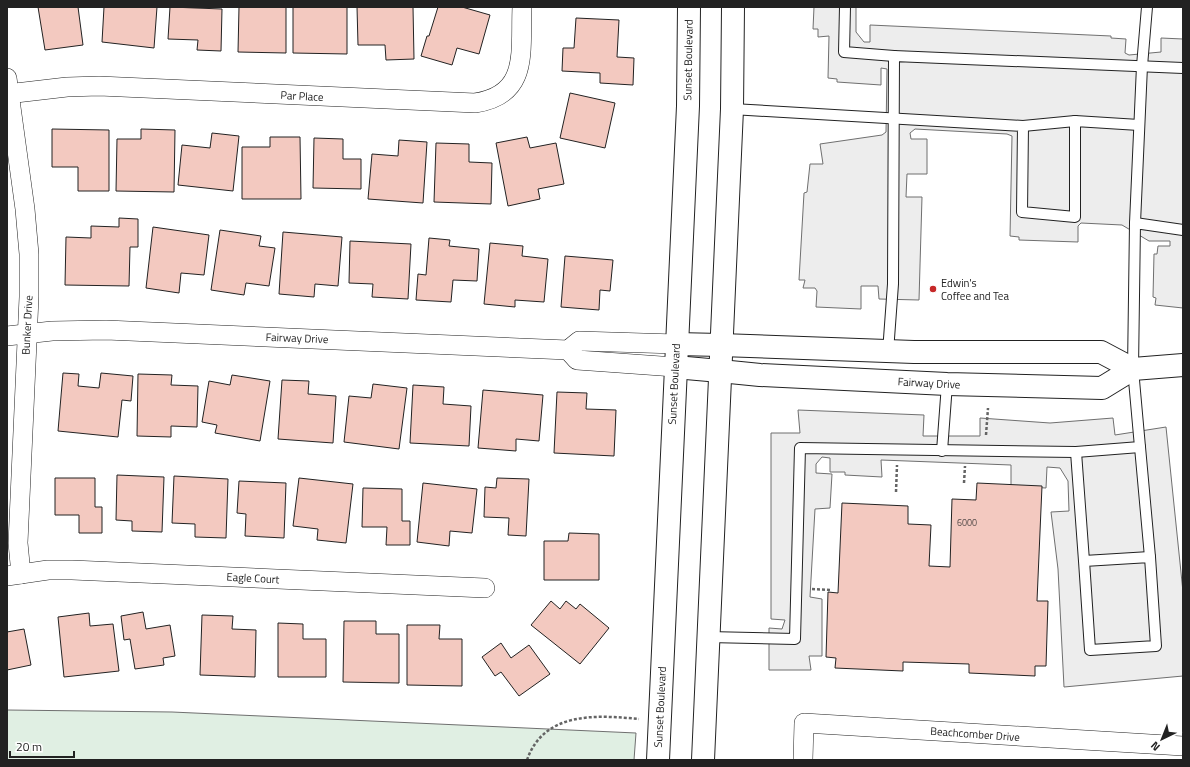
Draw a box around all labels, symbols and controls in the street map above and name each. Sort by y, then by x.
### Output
street label: Sunset Boulevard [679,19,697,101]
street label: Par Place [280,87,324,105]
place label: Edwin's Coffee and Tea [941,275,1009,304]
marker: Edwin's Coffee and Tea [928,284,938,294]
street label: Bunker Drive [17,294,37,355]
street label: Fairway Drive [265,329,329,347]
street label: Sunset Boulevard [664,343,684,425]
street label: Fairway Drive [897,373,961,393]
house number: 6000 [957,516,977,529]
street label: Eagle Court [226,569,280,587]
street label: Sunset Boulevard [650,666,670,748]
north arrow [1142,719,1182,759]
street label: Beachcomber Drive [930,723,1021,745]
scale bar [10,733,74,759]
text: 20 m [16,737,42,756]
text: N [1147,738,1163,755]

